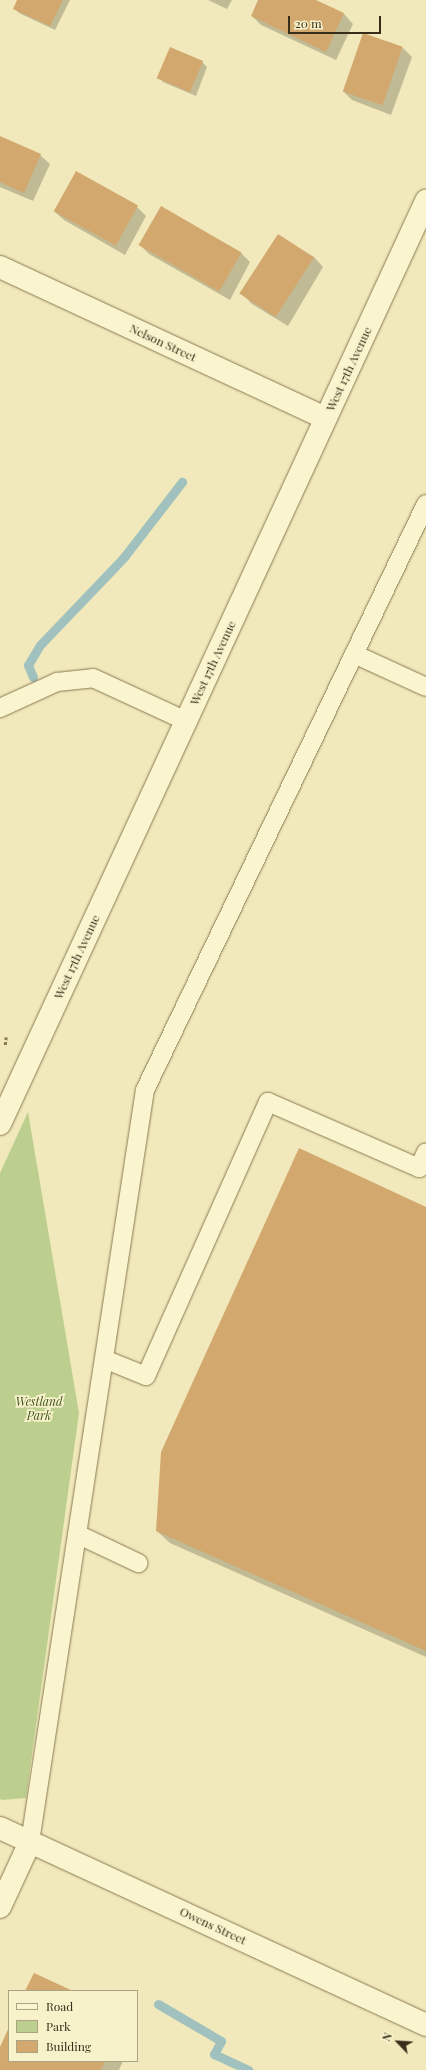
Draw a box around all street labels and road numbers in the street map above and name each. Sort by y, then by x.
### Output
street label: Nelson Street [127,321,199,365]
street label: West 17th Avenue [323,324,375,414]
street label: West 17th Avenue [187,618,239,708]
street label: West 17th Avenue [51,912,103,1002]
street label: Owens Street [177,1904,249,1948]

